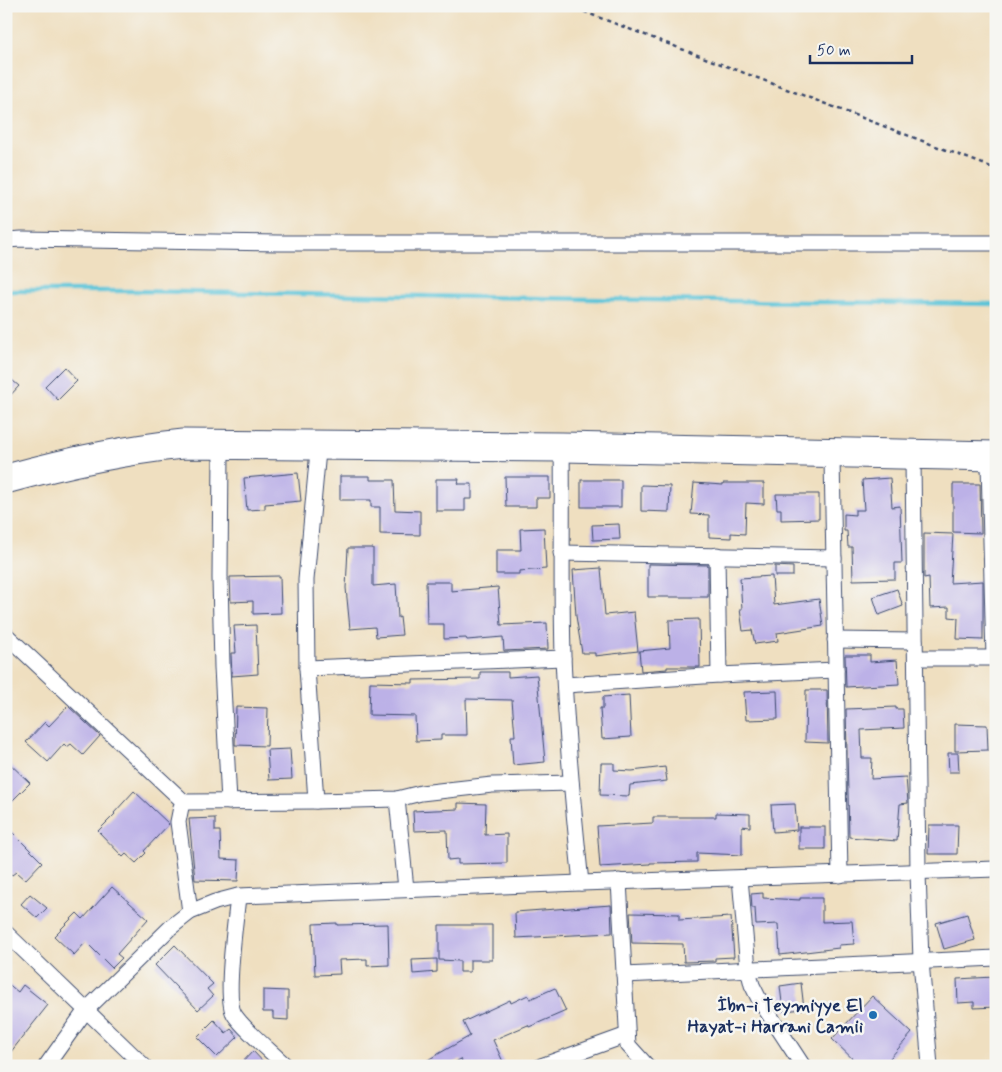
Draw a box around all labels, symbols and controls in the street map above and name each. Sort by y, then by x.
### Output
scale bar [810,32,912,64]
text: 50 m [817,41,851,61]
place label: İbn-i Teymiyye El Hayat-i Harrani Camii [687,994,863,1039]
marker: İbn-i Teymiyye El Hayat-i Harrani Camii [867,1009,879,1021]

